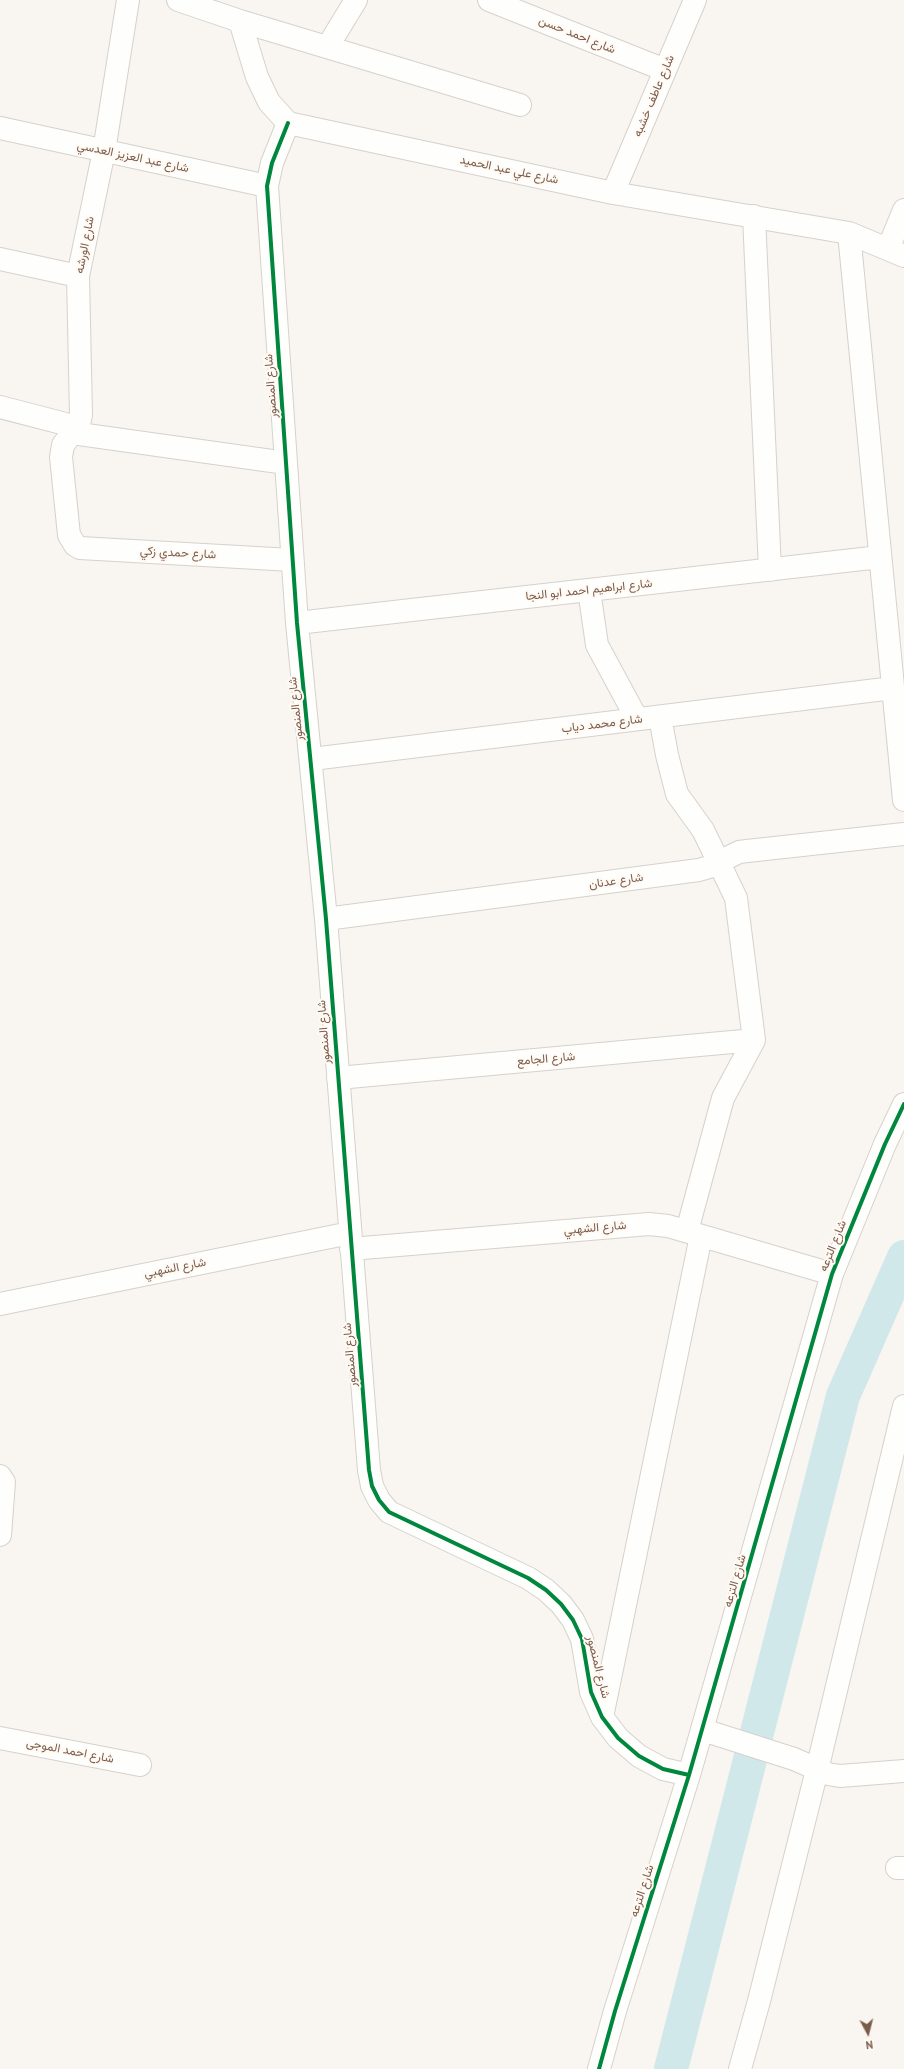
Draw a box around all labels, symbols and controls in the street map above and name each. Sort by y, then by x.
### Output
street label: شارع احمد حسن [537,13,617,57]
street label: شارع عاطف خشبه [630,53,678,139]
street label: شارع عبد العزيز العدسي [76,138,190,176]
street label: شارع علي عبد الحميد [458,153,560,187]
street label: شارع الورشه [72,215,98,275]
street label: شارع المنصور [262,353,280,419]
street label: شارع حمدي زكي [139,544,217,562]
street label: شارع ابراهيم احمد ابو النجا [525,576,653,604]
street label: شارع المنصور [285,676,307,742]
street label: شارع محمد دياب [561,712,643,736]
street label: شارع عدنان [588,870,644,892]
street label: شارع المنصور [315,999,333,1065]
street label: شارع الجامع [516,1049,576,1069]
street label: شارع الشهبي [563,1218,627,1238]
street label: شارع الترعه [816,1218,850,1274]
street label: شارع الشهبي [143,1255,207,1281]
street label: شارع المنصور [340,1322,360,1388]
street label: شارع الترعه [721,1553,749,1609]
street label: شارع المنصور [583,1634,613,1700]
street label: شارع احمد الموجى [25,1735,115,1767]
street label: شارع الترعه [627,1863,657,1919]
north arrow [848,2013,888,2053]
text: N [865,2038,874,2052]

